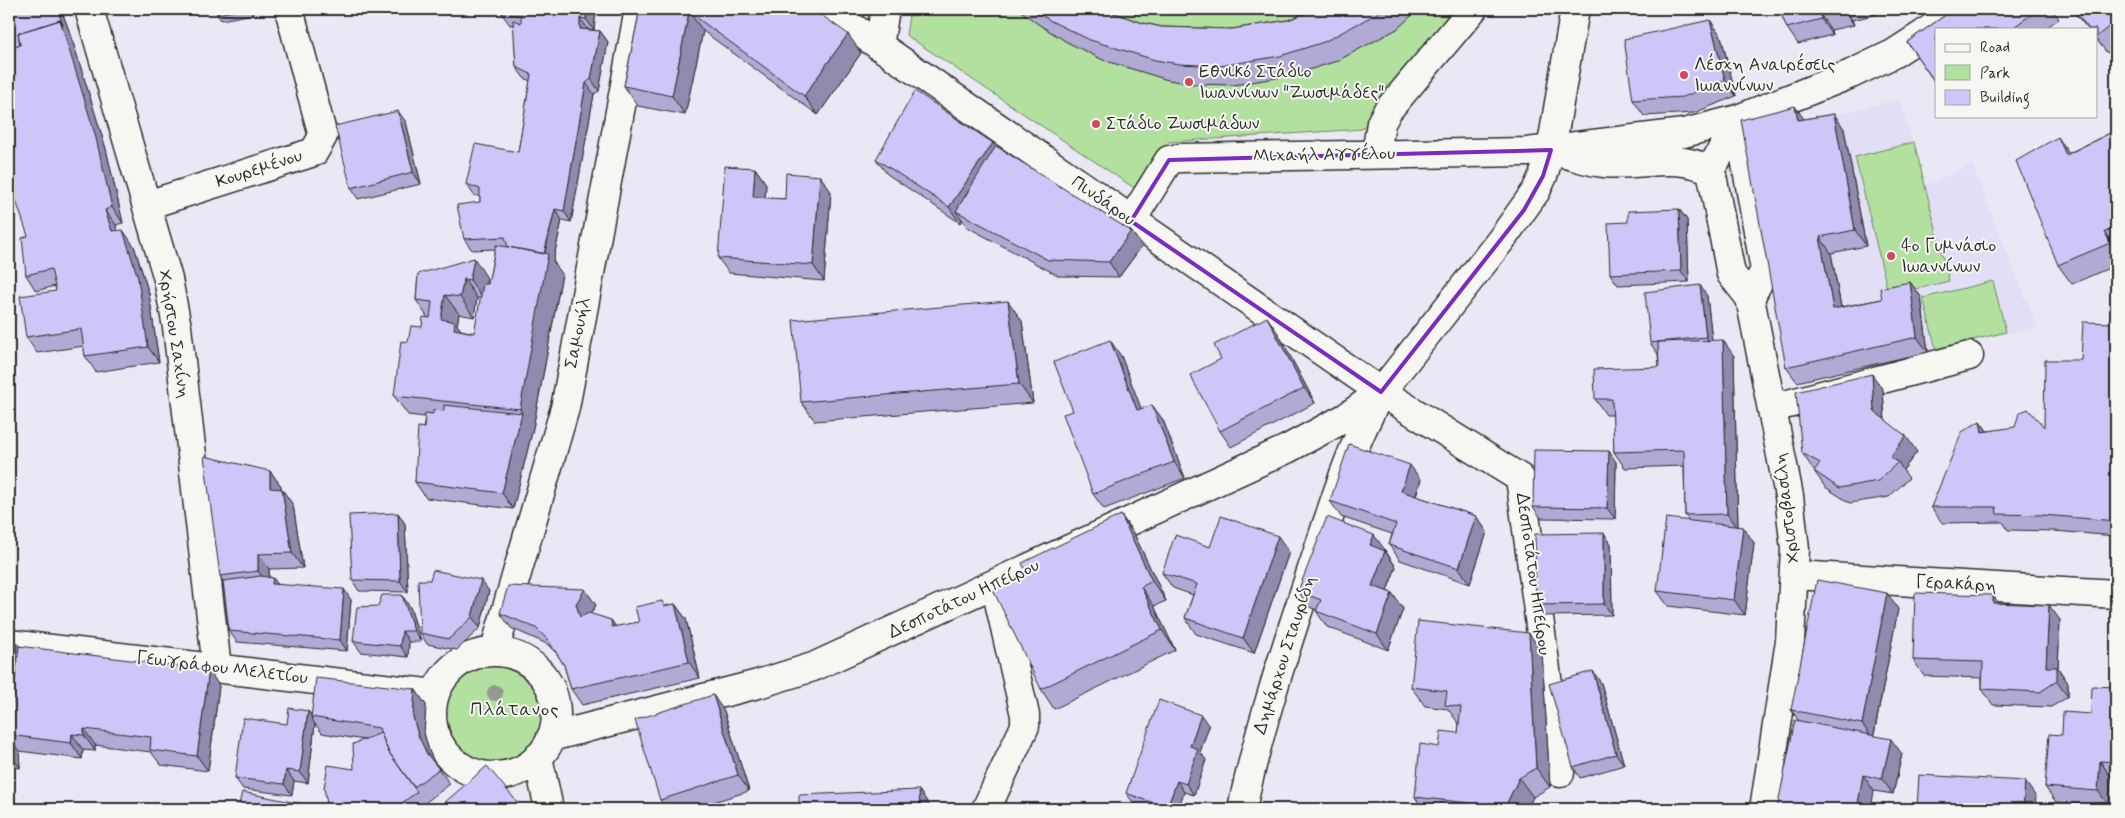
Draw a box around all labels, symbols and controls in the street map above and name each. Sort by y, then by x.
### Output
legend [1935,28,2098,118]
text: Road [1980,38,2010,58]
place label: Λέσχη Αναιρέσεις Ιωαννίνων [1694,52,1836,98]
place label: Εθνικό Στάδιο Ιωαννίνων "Ζωσιμάδες" [1199,60,1384,105]
text: Park [1980,64,2010,84]
marker: Λέσχη Αναιρέσεις Ιωαννίνων [1678,69,1690,81]
marker: Εθνικό Στάδιο Ιωαννίνων "Ζωσιμάδες" [1183,76,1195,88]
text: Building [1980,88,2030,109]
place label: Στάδιο Ζωσιμάδων [1106,112,1260,136]
marker: Στάδιο Ζωσιμάδων [1090,118,1102,130]
street label: Μιχαήλ Αγγέλου [1253,141,1395,168]
street label: Κουρεμένου [212,143,305,194]
street label: Πινδάρου [1066,170,1140,232]
place label: 4ο Γυμνάσιο Ιωαννίνων [1901,234,1996,279]
marker: 4ο Γυμνάσιο Ιωαννίνων [1885,250,1897,262]
street label: Χρήστου Σαχίνη [152,268,196,400]
street label: Σαμουήλ [559,295,597,371]
street label: Χριστοβασίλη [1768,451,1806,565]
street label: Δεσποτάτου Ηπείρου [1510,491,1556,657]
street label: Δεσποτάτου Ηπείρου [885,553,1043,645]
street label: Γερακάρη [1915,570,1997,598]
street label: Δημάρχου Σταυρίδη [1248,573,1322,737]
street label: Γεωγράφου Μελετίου [135,646,309,690]
district label: Πλάτανος [470,697,560,722]

